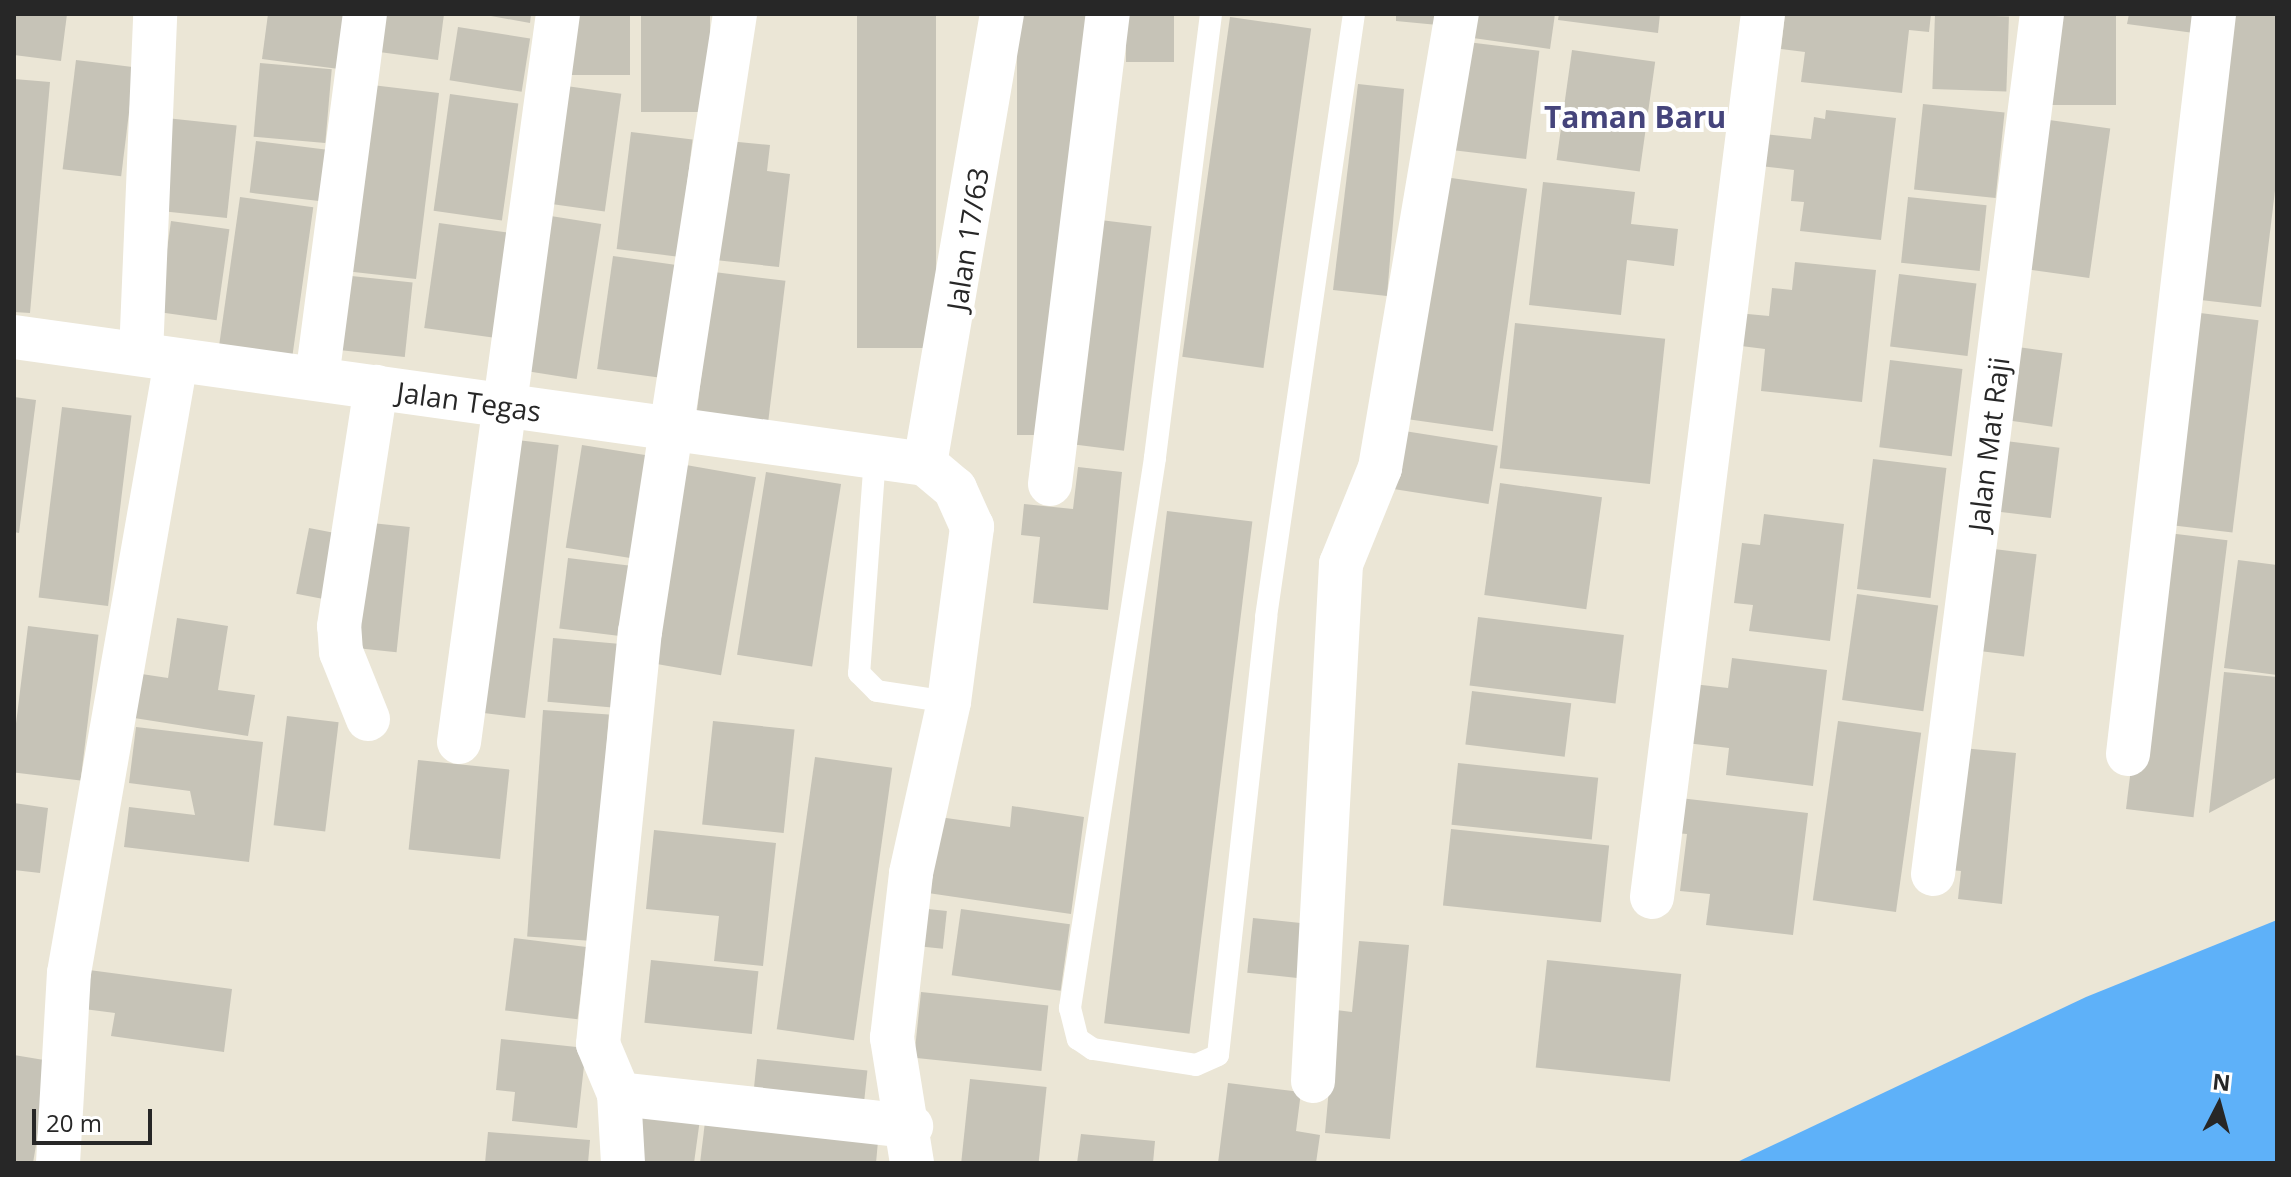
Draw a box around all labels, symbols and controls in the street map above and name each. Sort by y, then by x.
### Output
district label: Taman Baru [1544,99,1726,135]
street label: Jalan 17/63 [939,165,995,313]
street label: Jalan Mat Raji [1961,355,2015,533]
street label: Jalan Tegas [395,374,543,428]
north arrow [2179,1065,2259,1145]
text: N [2211,1065,2232,1097]
scale bar [36,1093,156,1143]
text: 20 m [46,1106,102,1139]

